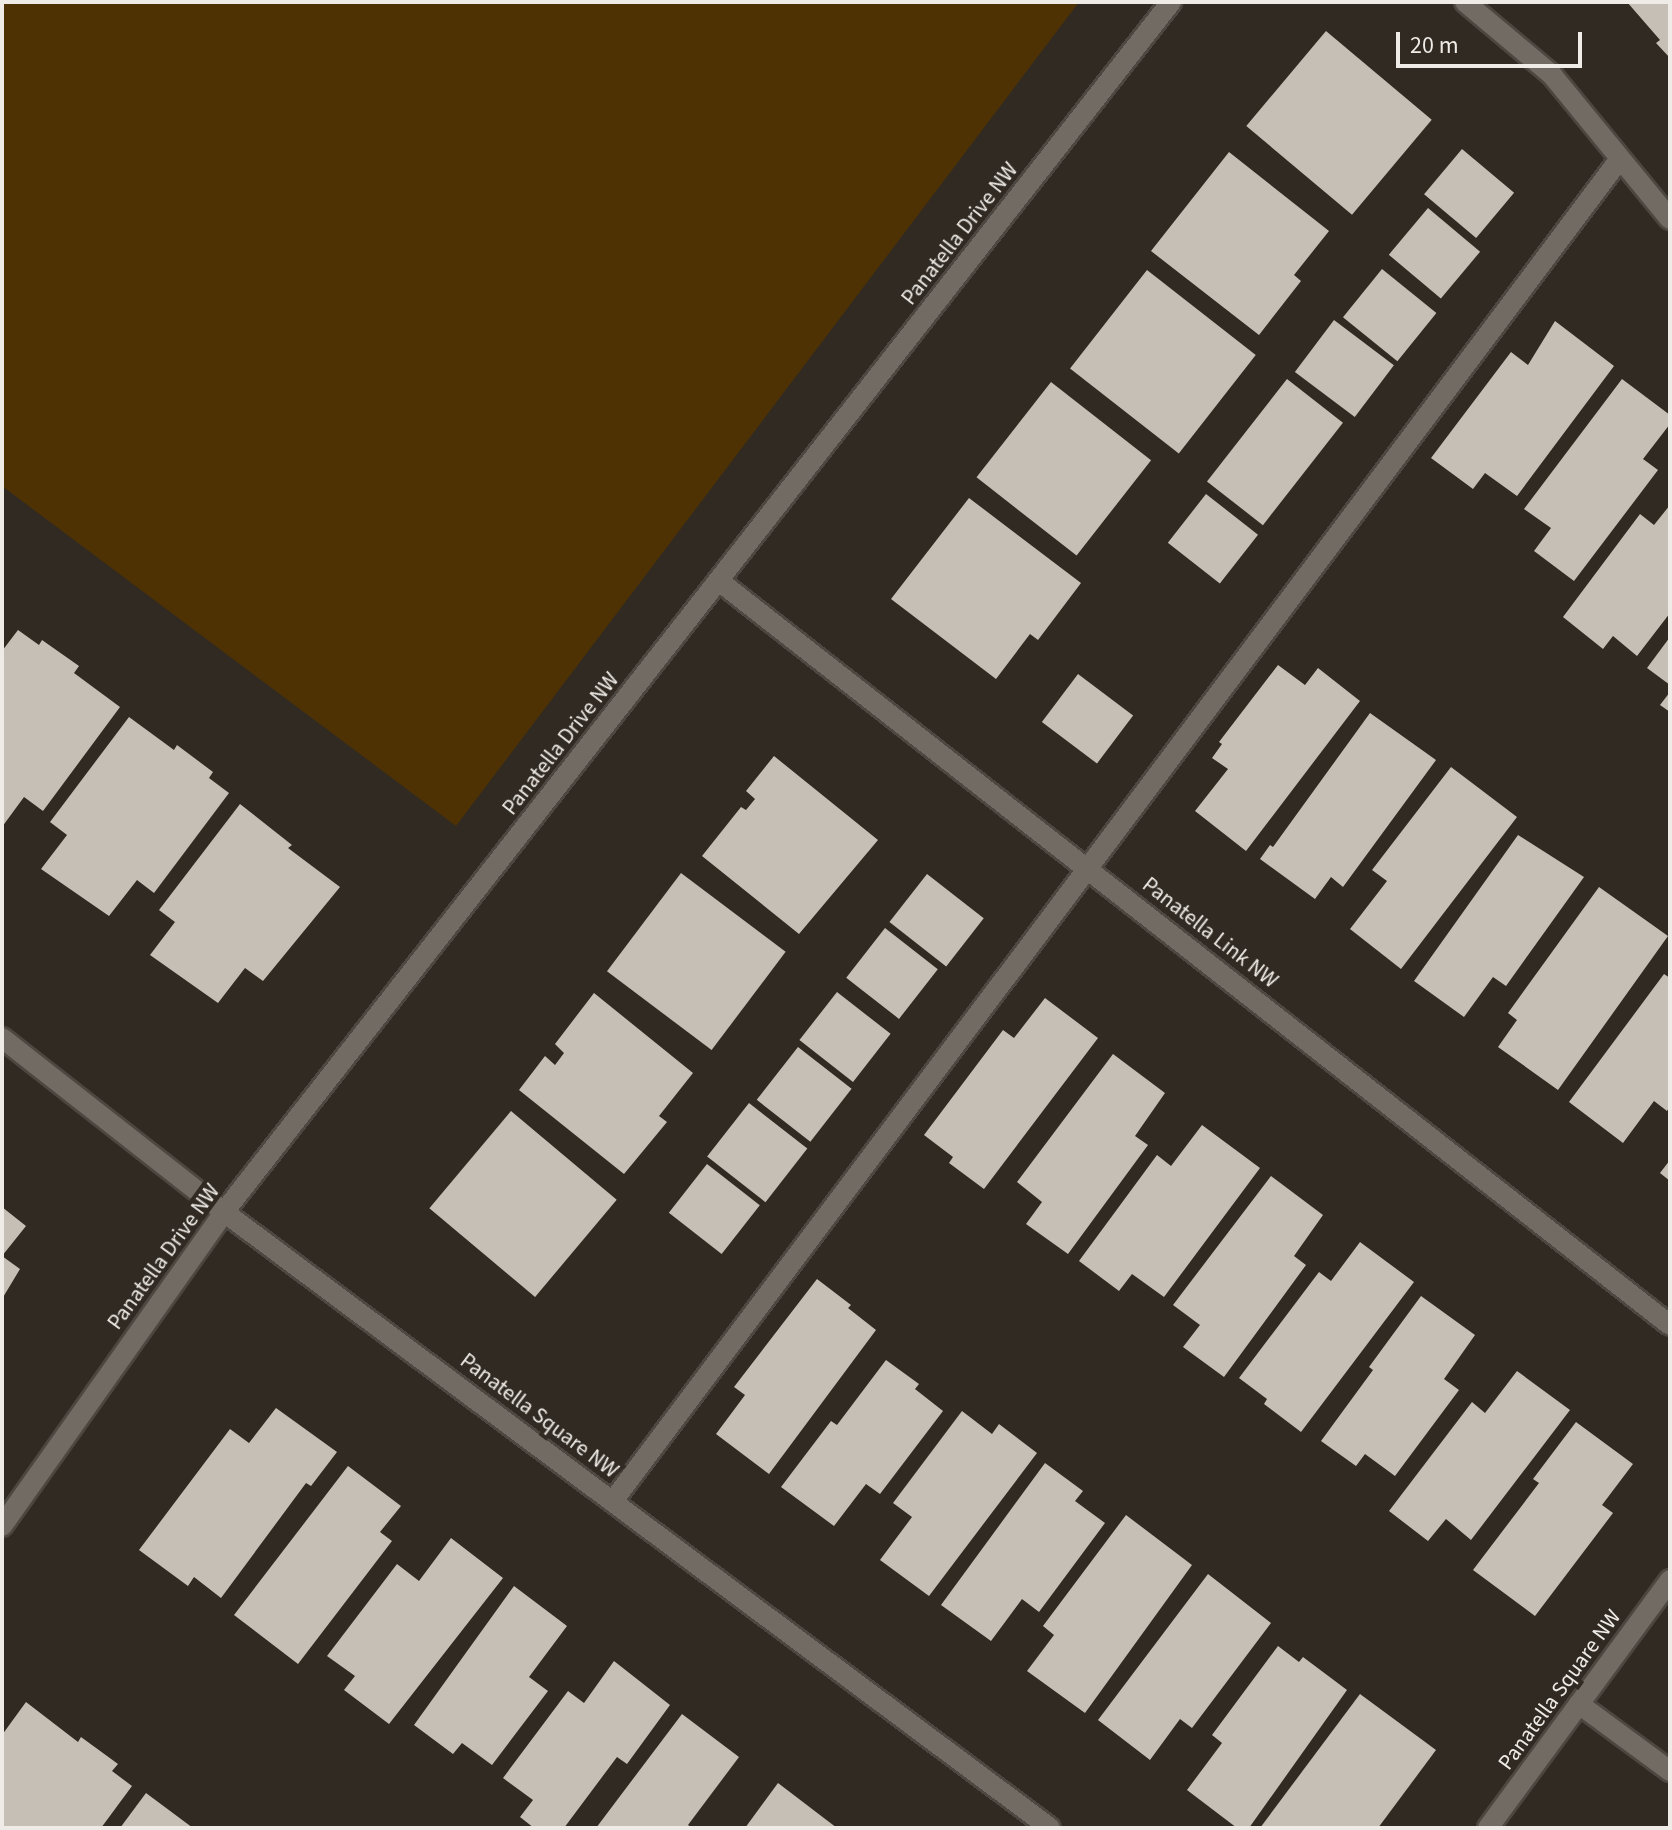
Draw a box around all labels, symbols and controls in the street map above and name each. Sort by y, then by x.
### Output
scale bar [1400,16,1586,66]
text: 20 m [1410,28,1459,63]
street label: Panatella Drive NW [896,157,1024,311]
street label: Panatella Drive NW [497,667,625,821]
street label: Panatella Link NW [1137,872,1283,994]
street label: Panatella Drive NW [102,1179,226,1335]
street label: Panatella Square NW [455,1348,623,1484]
street label: Panatella Square NW [1493,1605,1627,1775]

